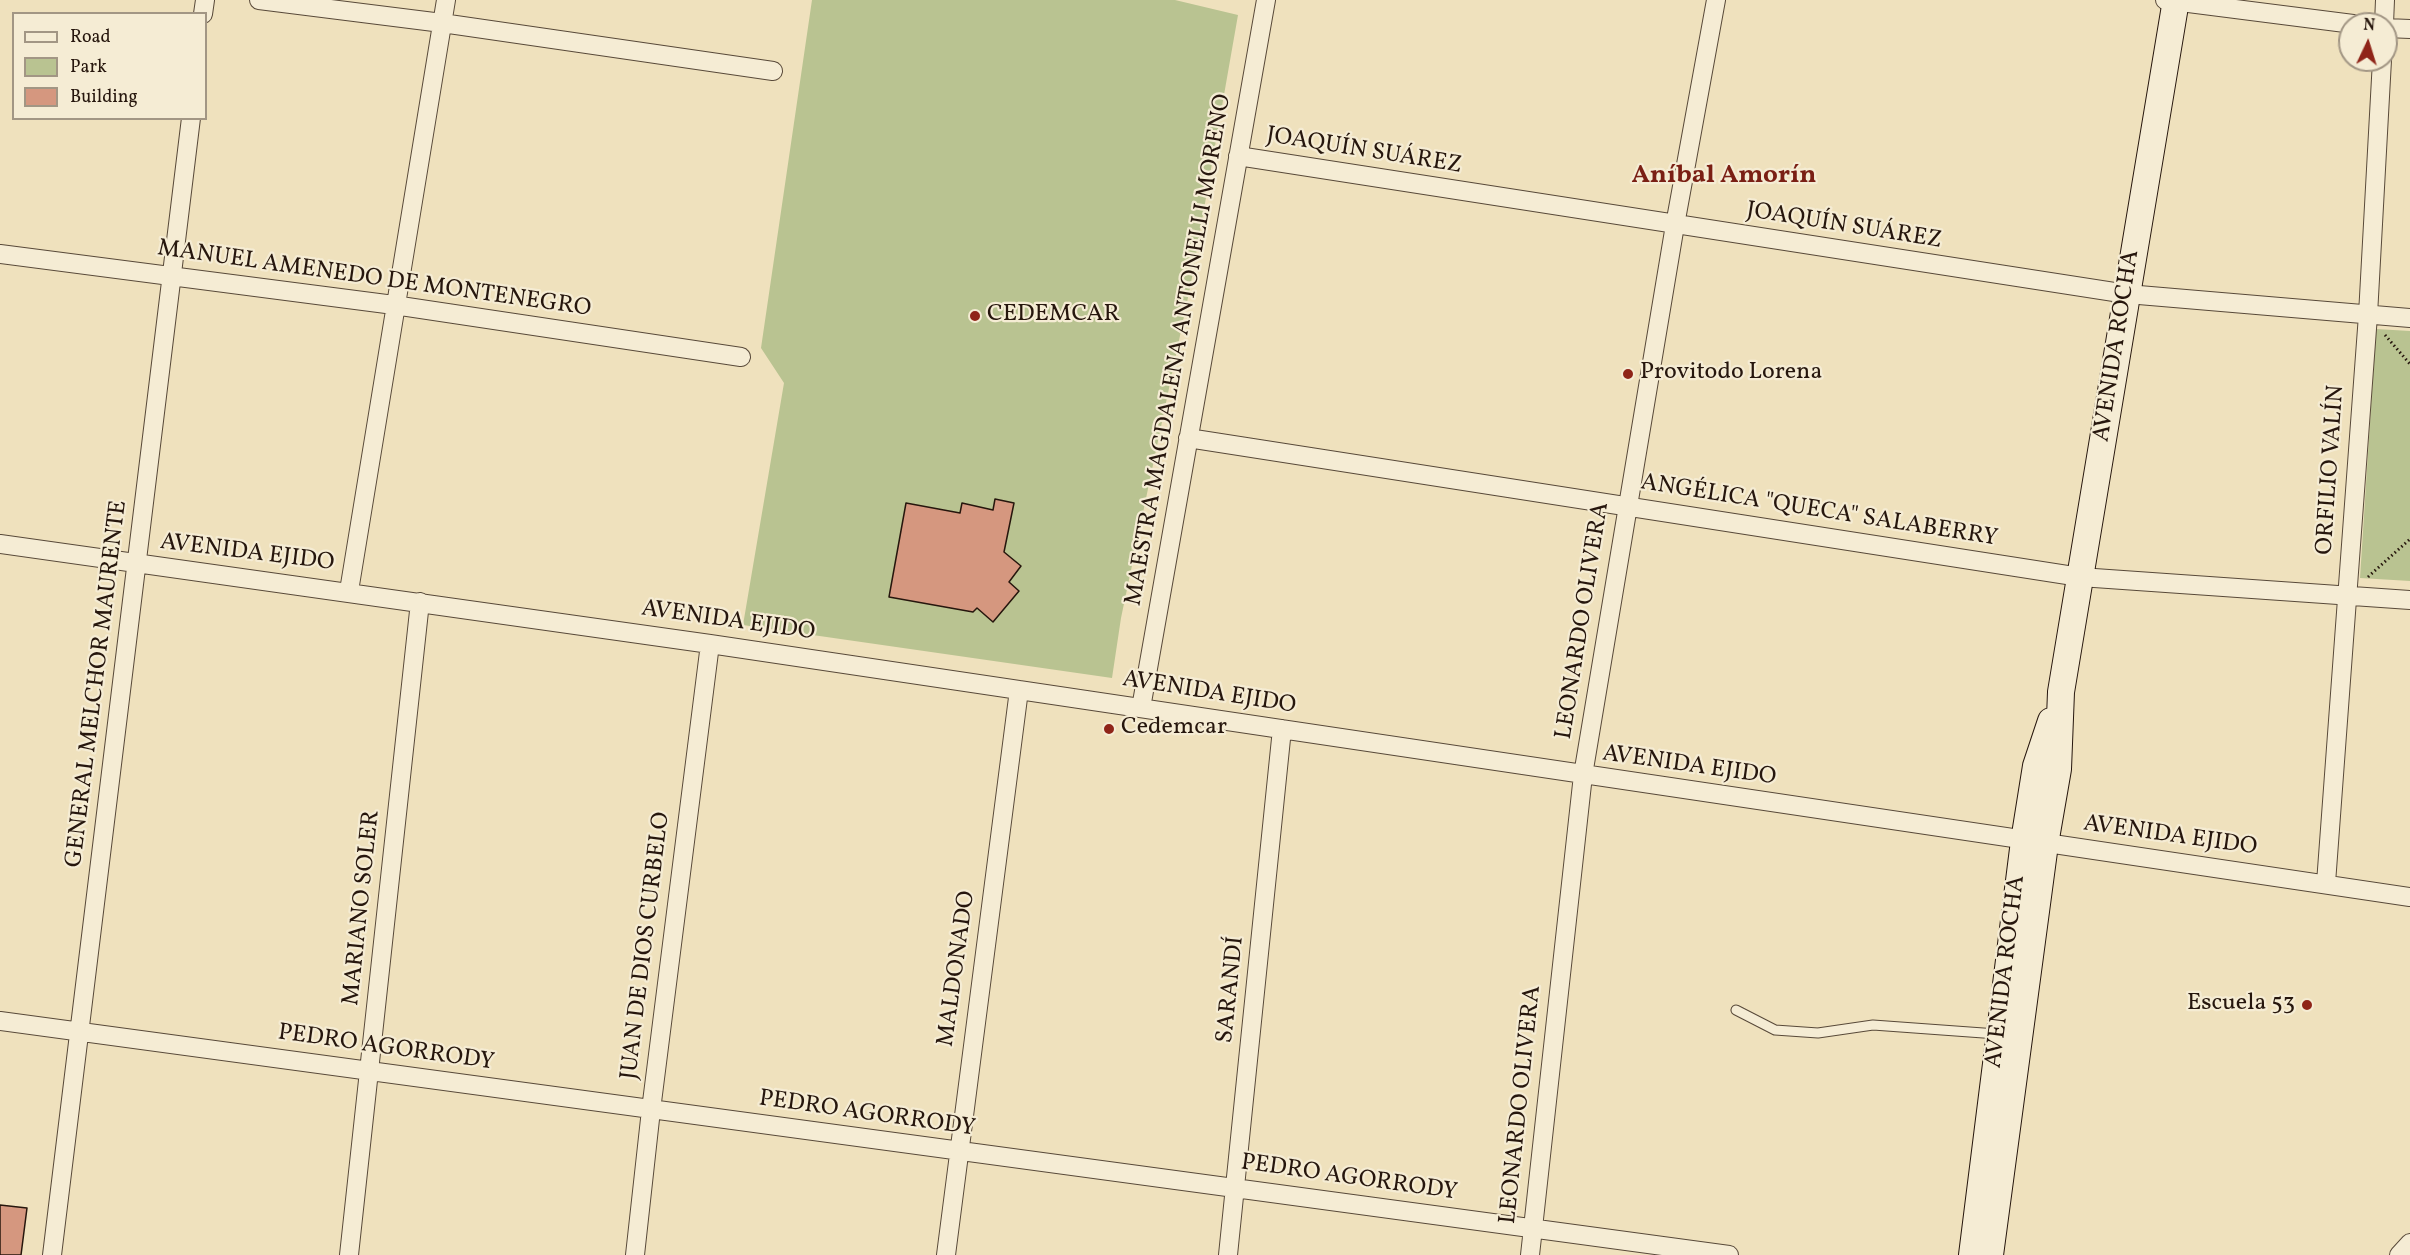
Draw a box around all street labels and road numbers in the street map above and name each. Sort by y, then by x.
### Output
street label: MAESTRA MAGDALENA ANTONELLI MORENO [1121,92,1239,608]
street label: JOAQUÍN SUÁREZ [1264,122,1464,182]
street label: JOAQUÍN SUÁREZ [1744,197,1944,257]
street label: MANUEL AMENEDO DE MONTENEGRO [155,235,593,325]
street label: AVENIDA ROCHA [2089,248,2147,444]
street label: ORFILIO VALÍN [2312,384,2352,556]
street label: ANGÉLICA "QUECA" SALABERRY [1638,470,2000,554]
street label: GENERAL MELCHOR MAURENTE [61,499,135,869]
street label: LEONARDO OLIVERA [1551,500,1617,742]
street label: AVENIDA EJIDO [158,529,336,579]
street label: AVENIDA EJIDO [639,596,817,648]
street label: AVENIDA EJIDO [1120,666,1298,722]
street label: AVENIDA EJIDO [1600,741,1778,793]
street label: MARIANO SOLER [338,809,388,1007]
street label: JUAN DE DIOS CURBELO [616,810,678,1082]
street label: AVENIDA EJIDO [2081,811,2259,863]
street label: AVENIDA ROCHA [1981,874,2033,1070]
street label: MALDONADO [933,889,983,1049]
street label: SARANDÍ [1212,935,1252,1045]
street label: LEONARDO OLIVERA [1495,984,1549,1226]
street label: PEDRO AGORRODY [276,1020,496,1078]
street label: PEDRO AGORRODY [757,1086,977,1144]
street label: PEDRO AGORRODY [1239,1150,1459,1208]

